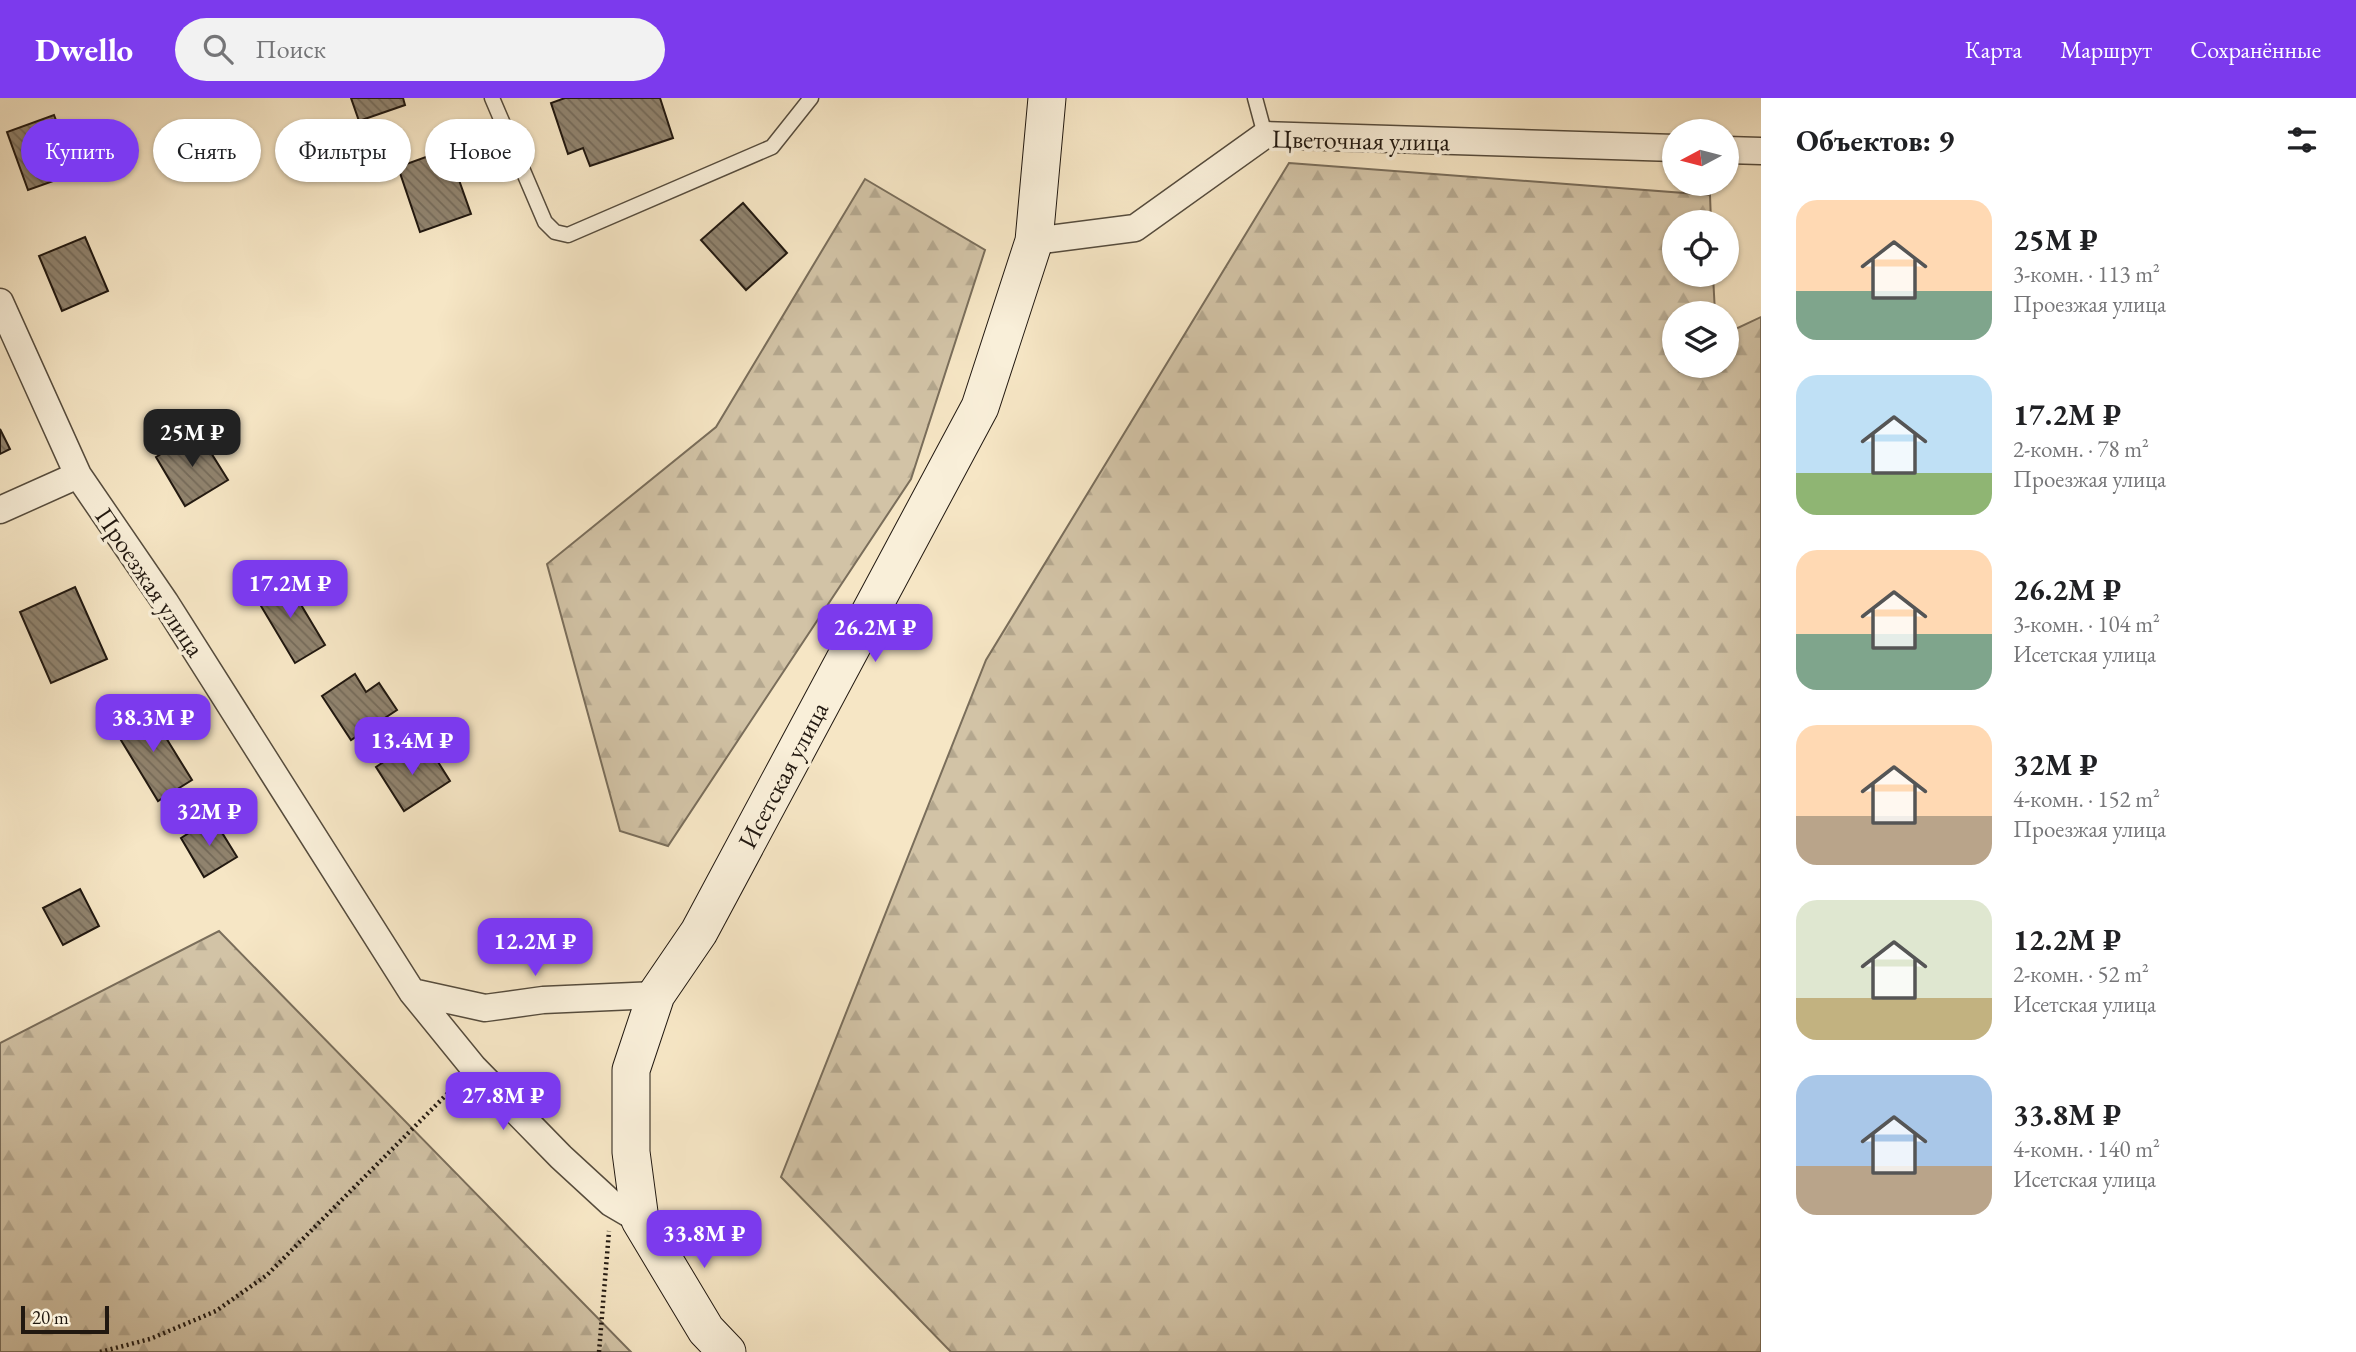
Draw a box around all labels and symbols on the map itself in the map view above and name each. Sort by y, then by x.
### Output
north arrow [1662,119,1740,196]
street label: Цветочная улица [1272,121,1451,159]
pin: 25M ₽ [143,410,241,469]
street label: Проезжая улица [87,501,213,664]
pin: 17.2M ₽ [225,560,355,620]
pin: 26.2M ₽ [810,604,940,664]
pin: 38.3M ₽ [88,694,218,754]
street label: Исетская улица [730,695,836,854]
pin: 13.4M ₽ [347,718,477,777]
pin: 32M ₽ [160,788,258,848]
pin: 12.2M ₽ [470,918,600,978]
pin: 27.8M ₽ [438,1072,568,1132]
pin: 33.8M ₽ [639,1210,769,1270]
scale bar [21,1303,108,1335]

